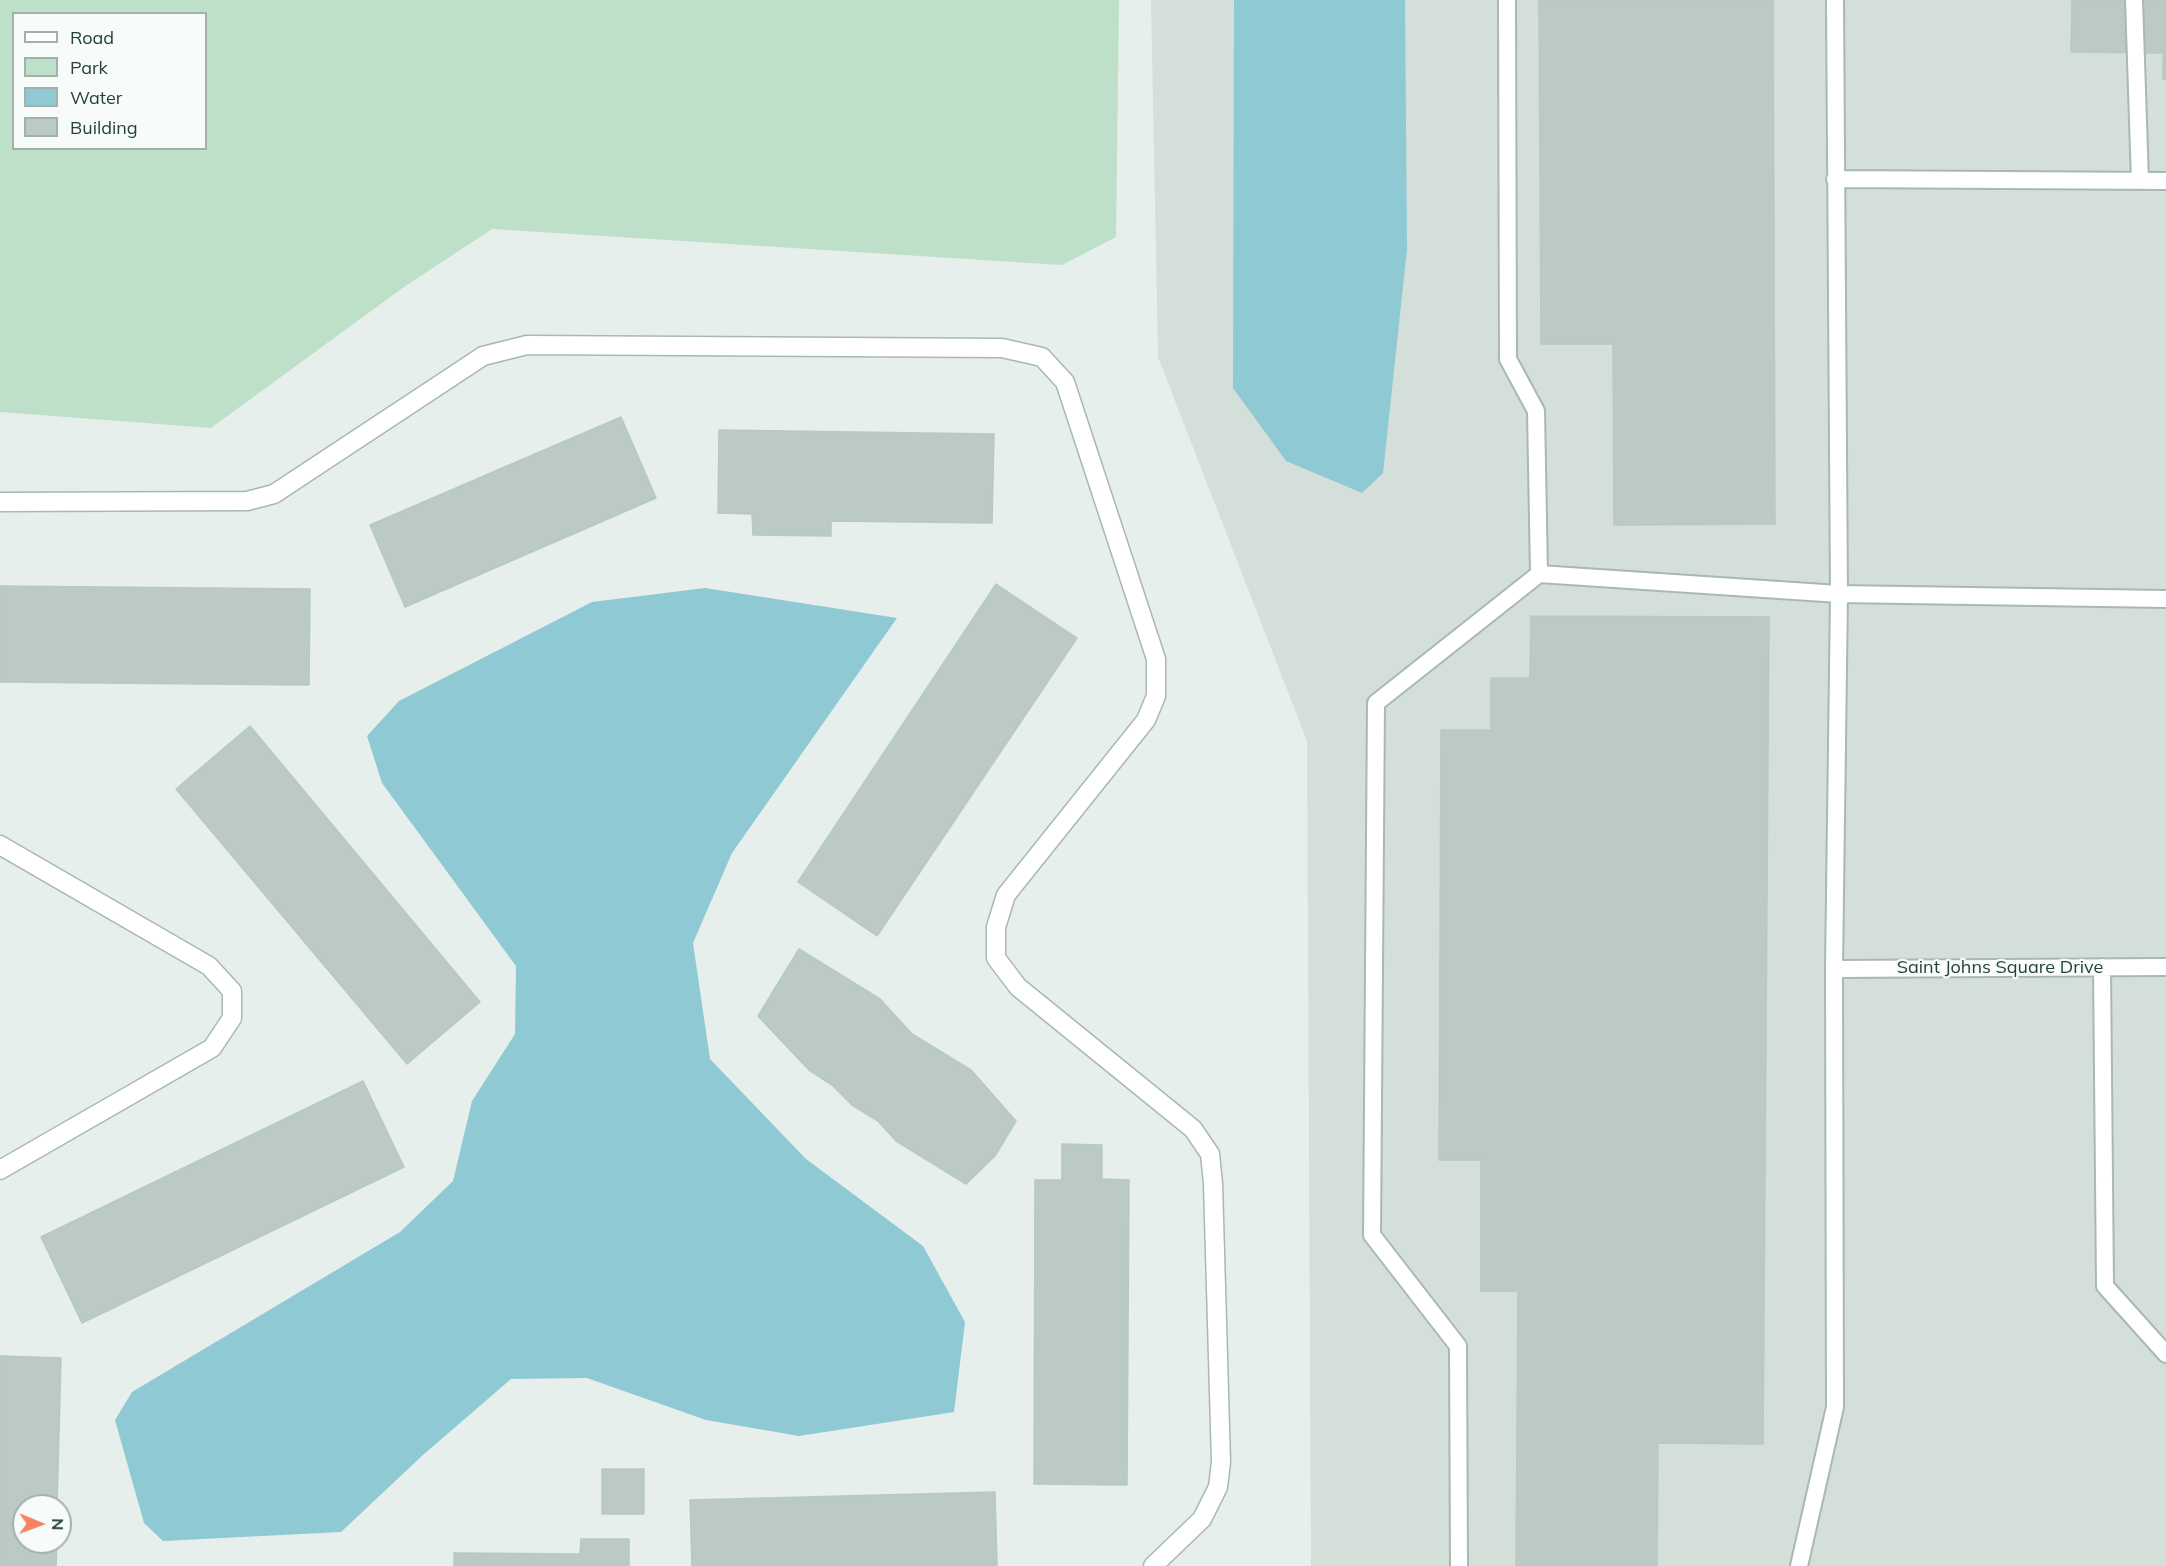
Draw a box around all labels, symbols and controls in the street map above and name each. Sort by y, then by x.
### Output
legend [12,12,207,150]
text: Road [70,26,114,49]
text: Park [70,56,108,79]
text: Water [70,86,122,109]
text: Building [70,116,138,139]
street label: Saint Johns Square Drive [1897,957,2103,979]
north arrow [12,1494,72,1554]
text: N [48,1518,68,1530]

